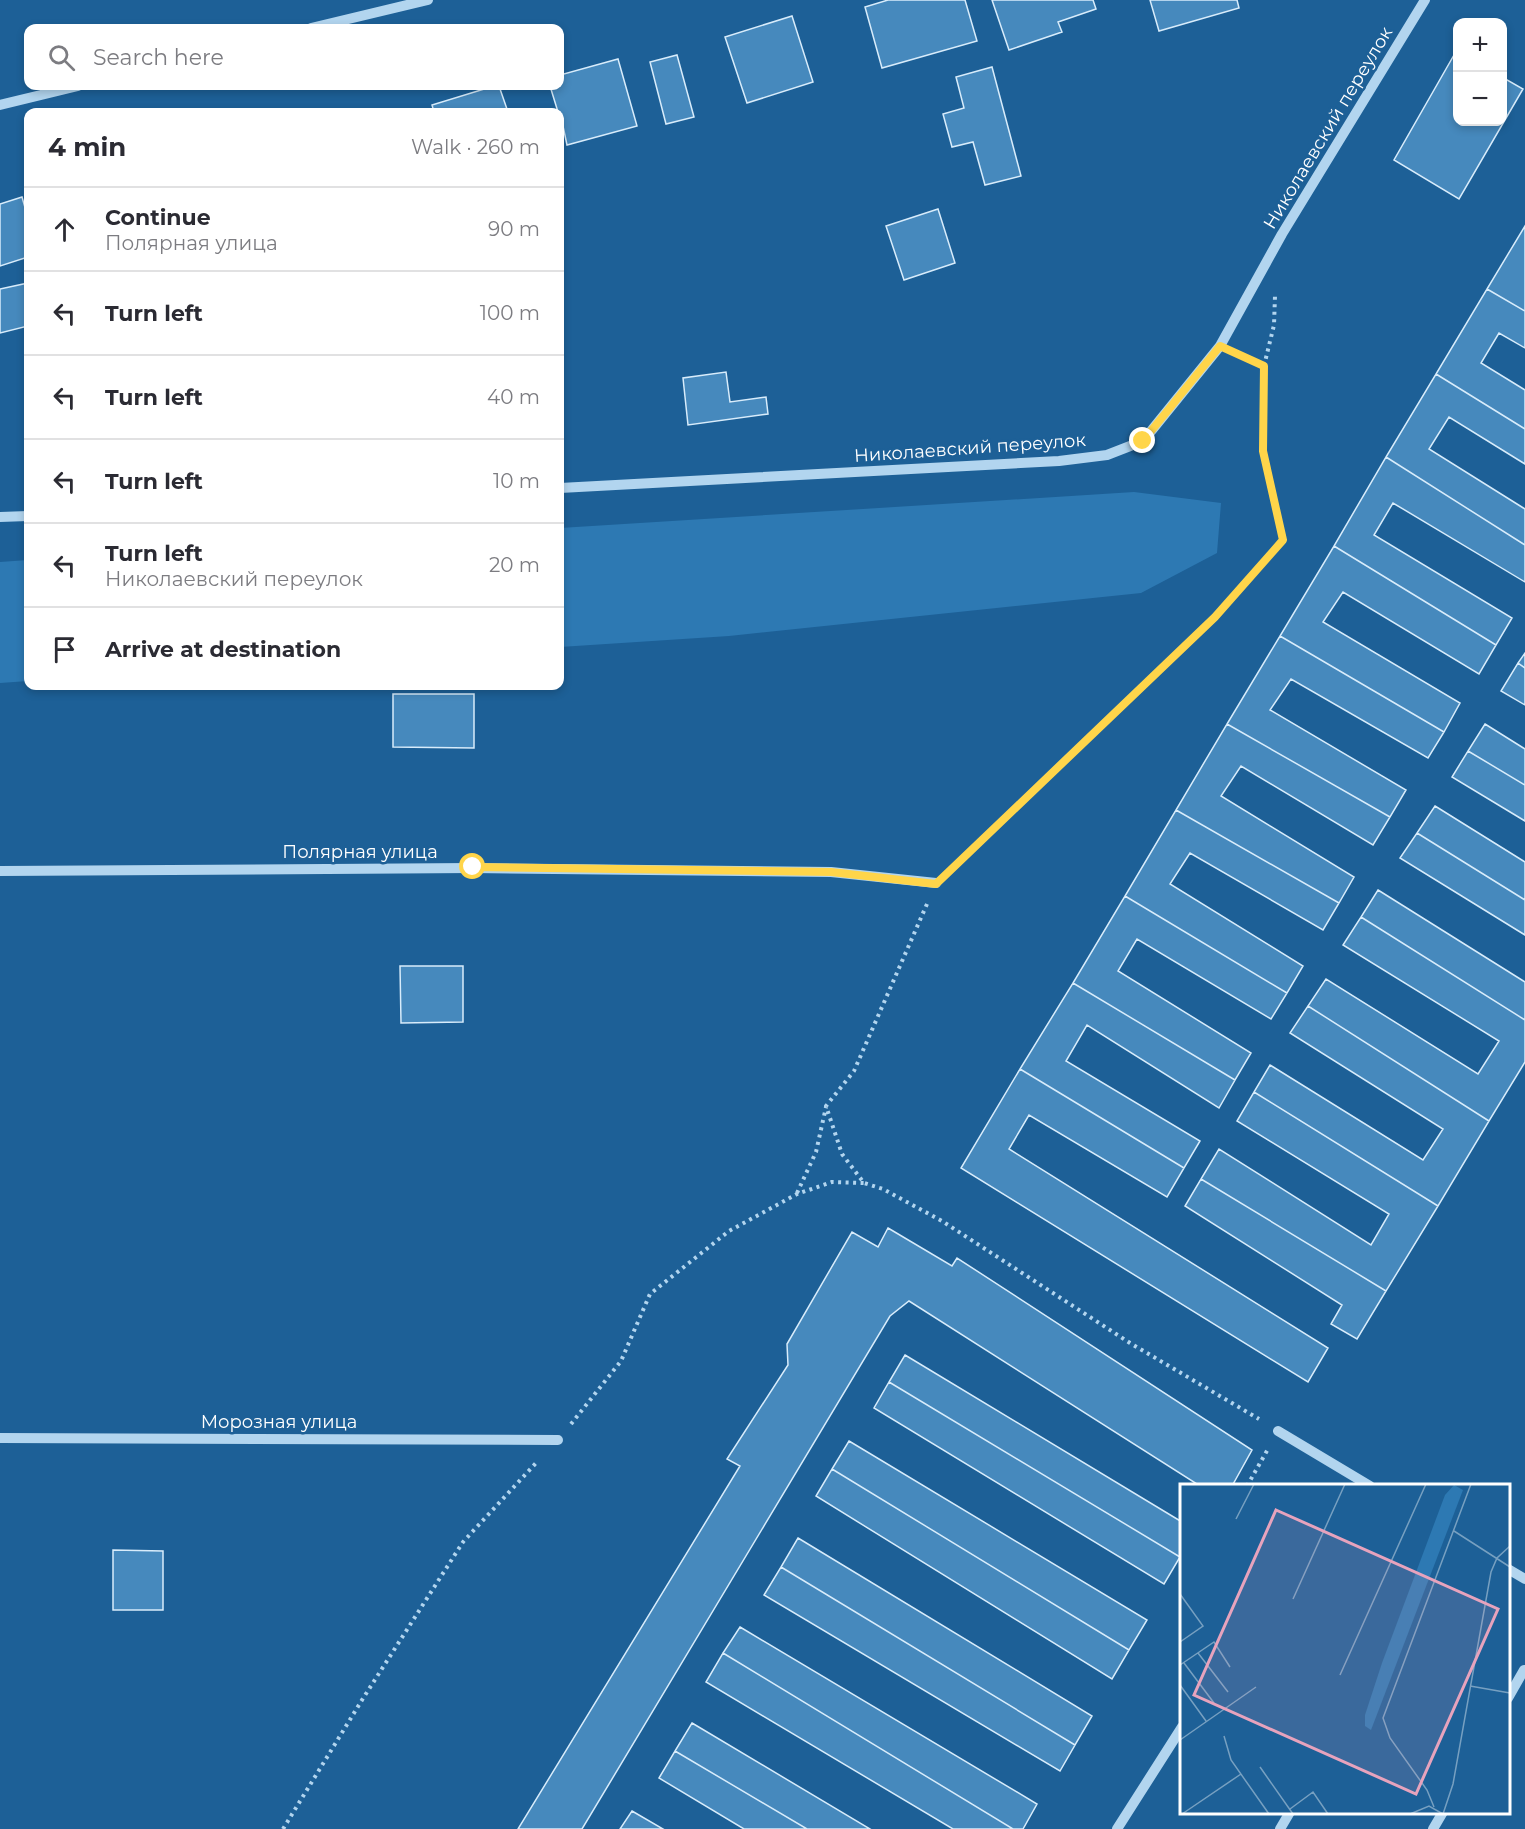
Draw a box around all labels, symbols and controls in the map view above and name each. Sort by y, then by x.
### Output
map controls [1453,18,1507,126]
button: + [1453,18,1507,72]
street label: Николаевский переулок [1259,22,1397,233]
search box [24,24,564,90]
icon: search [45,41,78,74]
text: Search here [93,44,224,71]
button: − [1453,72,1507,126]
text: 4 min [48,131,126,163]
text: Walk · 260 m [411,135,540,159]
text: Continue [105,204,211,231]
icon: ahead [48,213,81,246]
text: 90 m [488,217,540,241]
text: Полярная улица [105,231,278,255]
icon: left [48,297,81,330]
text: Turn left [105,300,203,327]
text: 100 m [480,301,540,325]
icon: left [48,381,81,414]
text: Turn left [105,384,203,411]
text: 40 m [487,385,540,409]
route end [1129,427,1155,453]
street label: Николаевский переулок [853,429,1087,467]
icon: left [48,465,81,498]
text: Turn left [105,468,203,495]
text: 10 m [493,469,540,493]
text: Turn left [105,540,203,567]
icon: left [48,549,81,582]
text: 20 m [489,553,540,577]
text: Николаевский переулок [105,567,363,591]
icon: arrive [48,633,81,666]
text: Arrive at destination [105,636,341,663]
street label: Полярная улица [282,841,438,863]
route start [459,853,485,879]
street label: Морозная улица [201,1411,357,1433]
inset map [1180,1484,1510,1814]

